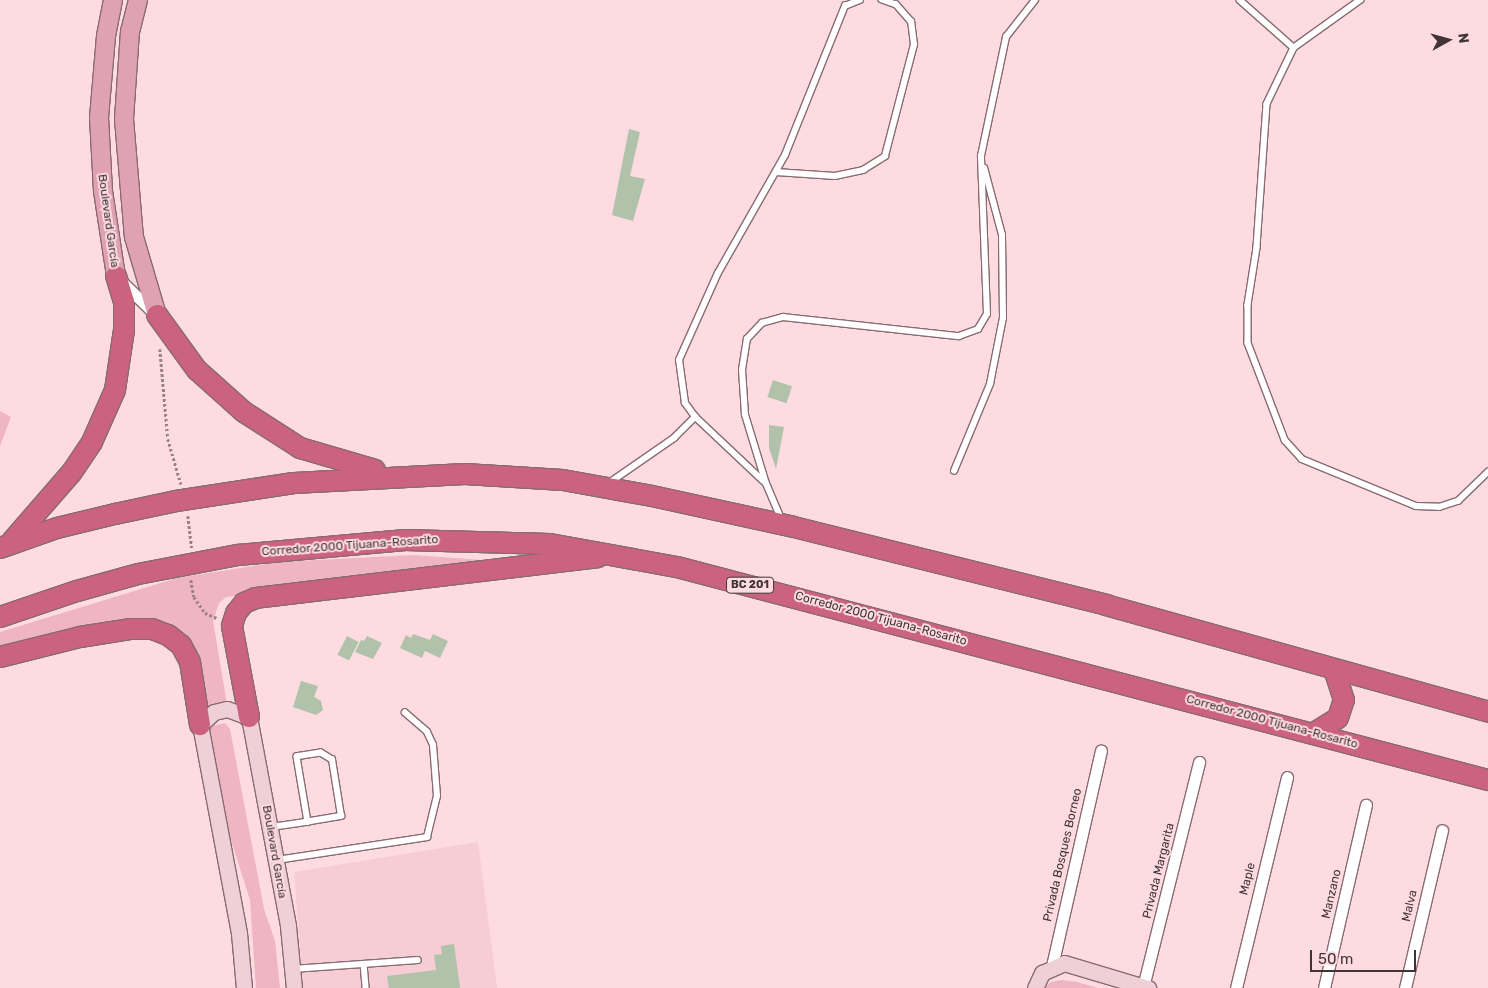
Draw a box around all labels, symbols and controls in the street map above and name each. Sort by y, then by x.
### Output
north arrow [1423,15,1473,65]
text: N [1454,32,1472,44]
street label: Boulevard García [94,173,122,269]
street label: Corredor 2000 Tijuana-Rosarito [261,533,439,559]
road number: BC 201 [725,576,775,594]
street label: Corredor 2000 Tijuana-Rosarito [793,589,969,649]
street label: Corredor 2000 Tijuana-Rosarito [1184,692,1360,752]
street label: Privada Bosques Borneo [1041,787,1085,923]
street label: Boulevard García [259,804,289,900]
street label: Privada Margarita [1140,822,1178,920]
street label: Maple [1237,861,1259,897]
street label: Manzano [1319,868,1345,920]
street label: Malva [1399,889,1421,923]
scale bar [1313,940,1419,972]
text: 50 m [1318,950,1353,968]

